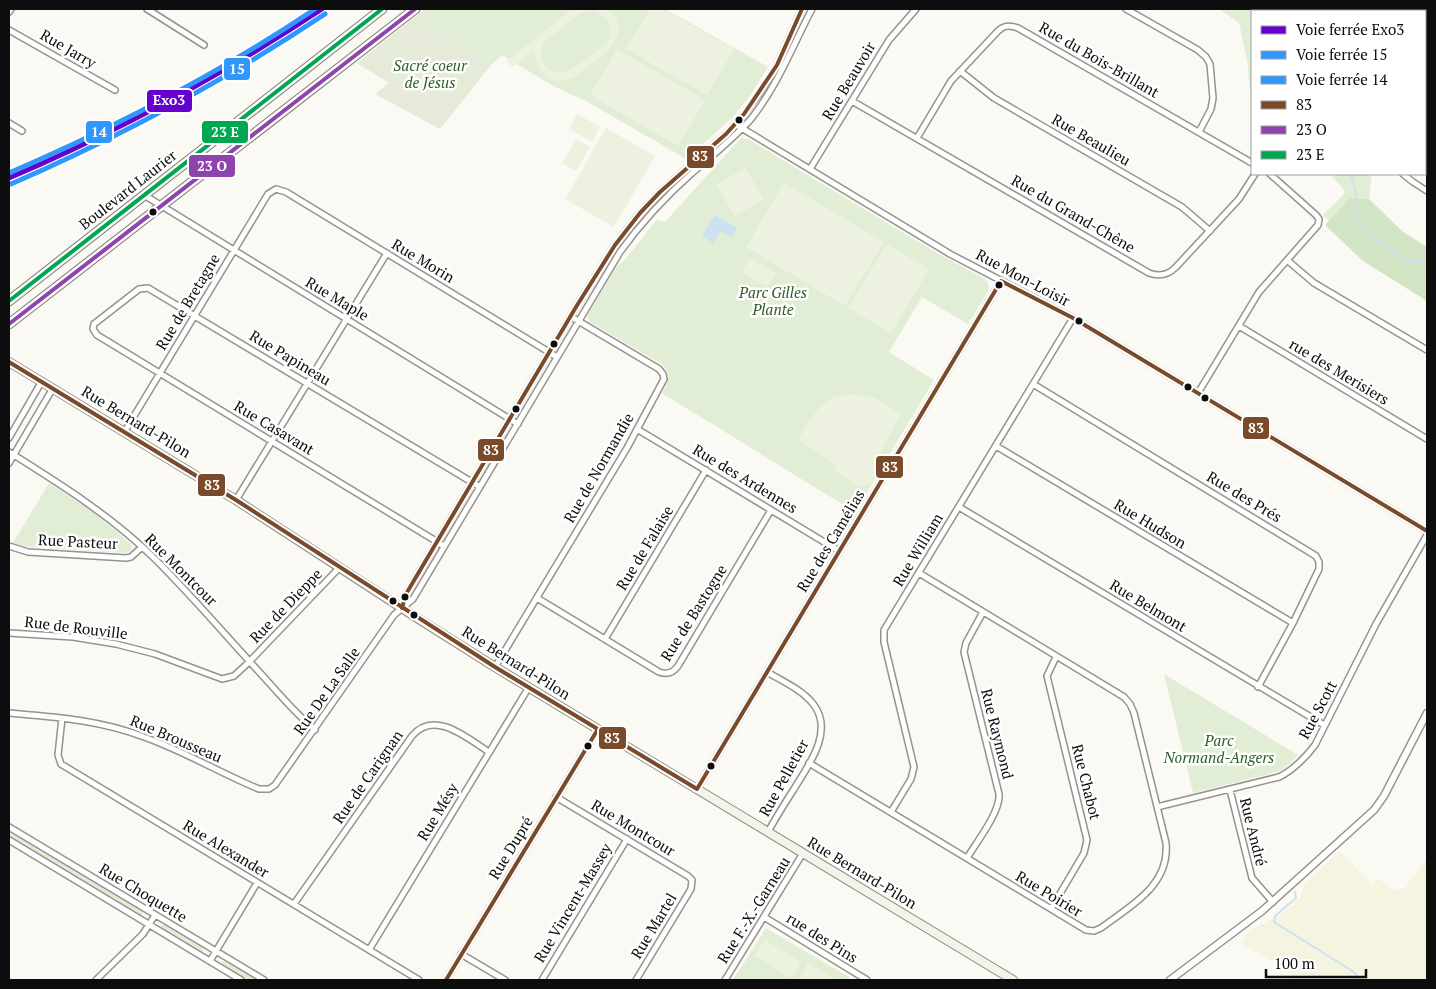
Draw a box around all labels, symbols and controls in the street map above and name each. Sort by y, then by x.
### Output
legend [1251,10,1426,175]
street label: Rue du Bois-Brillant [1036,17,1164,102]
text: Voie ferrée Exo3 [1296,19,1404,39]
street label: Rue Jarry [37,24,100,72]
street label: Rue Beauvoir [817,37,880,123]
text: Voie ferrée 15 [1296,44,1388,64]
park label: Sacré coeur de Jésus [393,55,468,92]
line badge: 15 [223,57,251,81]
text: 15 [229,59,245,78]
text: Voie ferrée 14 [1296,69,1388,89]
line badge: Exo3 [146,89,193,113]
text: Exo3 [153,90,185,109]
text: 83 [1296,94,1312,114]
street label: Rue Beaulieu [1049,109,1135,170]
unlabelled marker [734,115,744,125]
text: 23 O [1296,119,1327,139]
line badge: 14 [85,120,113,144]
line badge: 23 E [201,120,249,144]
text: 14 [91,122,107,141]
text: 23 E [211,122,239,141]
text: 23 E [1296,144,1324,164]
street label: Boulevard Laurier [74,145,181,234]
line badge: 83 [686,145,715,169]
text: 83 [692,146,708,165]
line badge: 23 O [188,154,236,178]
text: 23 O [197,156,227,175]
street label: Rue du Grand-Chêne [1008,170,1139,257]
unlabelled marker [148,207,158,217]
street label: Rue Morin [388,234,459,287]
street label: Rue Mon-Loisir [973,244,1074,310]
street label: Rue de Bretagne [151,250,224,353]
street label: Rue Maple [302,271,373,325]
unlabelled marker [994,280,1004,290]
park label: Parc Gilles Plante [738,282,807,319]
unlabelled marker [1074,316,1084,326]
street label: Rue Papineau [246,325,335,389]
street label: rue des Merisiers [1286,333,1393,409]
unlabelled marker [549,339,559,349]
street label: Rue Bernard-Pilon [78,381,195,462]
unlabelled marker [1183,382,1193,392]
unlabelled marker [1200,393,1210,403]
street label: Rue Casavant [231,395,319,459]
unlabelled marker [511,404,521,414]
street label: Rue de Normandie [559,409,638,526]
line badge: 83 [1242,416,1270,440]
text: 83 [1248,418,1264,437]
line badge: 83 [477,438,505,462]
street label: Rue des Ardennes [689,439,802,517]
text: 83 [483,440,499,459]
line badge: 83 [875,455,904,479]
text: 83 [882,457,898,476]
street label: Rue des Prés [1203,466,1286,526]
line badge: 83 [197,473,226,497]
text: 83 [204,475,220,494]
street label: Rue des Camélias [792,486,869,595]
street label: Rue Hudson [1111,494,1190,553]
street label: Rue de Falaise [611,502,677,593]
street label: Rue William [887,509,947,590]
street label: Rue Pasteur [38,529,119,553]
street label: Rue Montcour [141,529,222,610]
street label: Rue de Bastogne [655,560,731,665]
street label: Rue de Dieppe [245,564,326,647]
street label: Rue Belmont [1106,574,1191,636]
unlabelled marker [400,592,410,602]
unlabelled marker [388,596,398,606]
unlabelled marker [409,610,419,620]
street label: Rue de Rouville [23,611,129,643]
street label: Rue Bernard-Pilon [459,621,574,704]
street label: Rue De La Salle [289,643,364,738]
street label: Rue Scott [1293,676,1341,742]
street label: Rue Raymond [977,686,1019,781]
street label: Rue Brousseau [127,710,226,767]
street label: Rue de Carignan [328,726,407,827]
line badge: 83 [598,726,627,750]
text: 83 [604,728,620,747]
park label: Parc Normand-Angers [1163,730,1274,767]
street label: Rue Pelletier [754,735,813,820]
unlabelled marker [583,741,593,751]
street label: Rue Chabot [1068,742,1106,822]
unlabelled marker [706,761,716,771]
street label: Rue Mésy [412,779,462,844]
street label: Rue Montcour [588,794,679,860]
street label: Rue André [1236,795,1272,868]
street label: Rue Dupré [483,812,537,883]
street label: Rue Alexander [180,815,273,882]
street label: Rue Bernard-Pilon [804,832,921,913]
street label: Rue Vincent-Massey [529,839,616,966]
street label: Rue F.-X.-Garneau [712,852,794,967]
street label: Rue Choquette [96,858,191,926]
street label: Rue Poirier [1013,865,1087,921]
street label: Rue Martel [626,889,681,962]
street label: rue des Pins [783,907,862,967]
scale bar [1266,946,1366,978]
text: 100 m [1274,953,1315,973]

